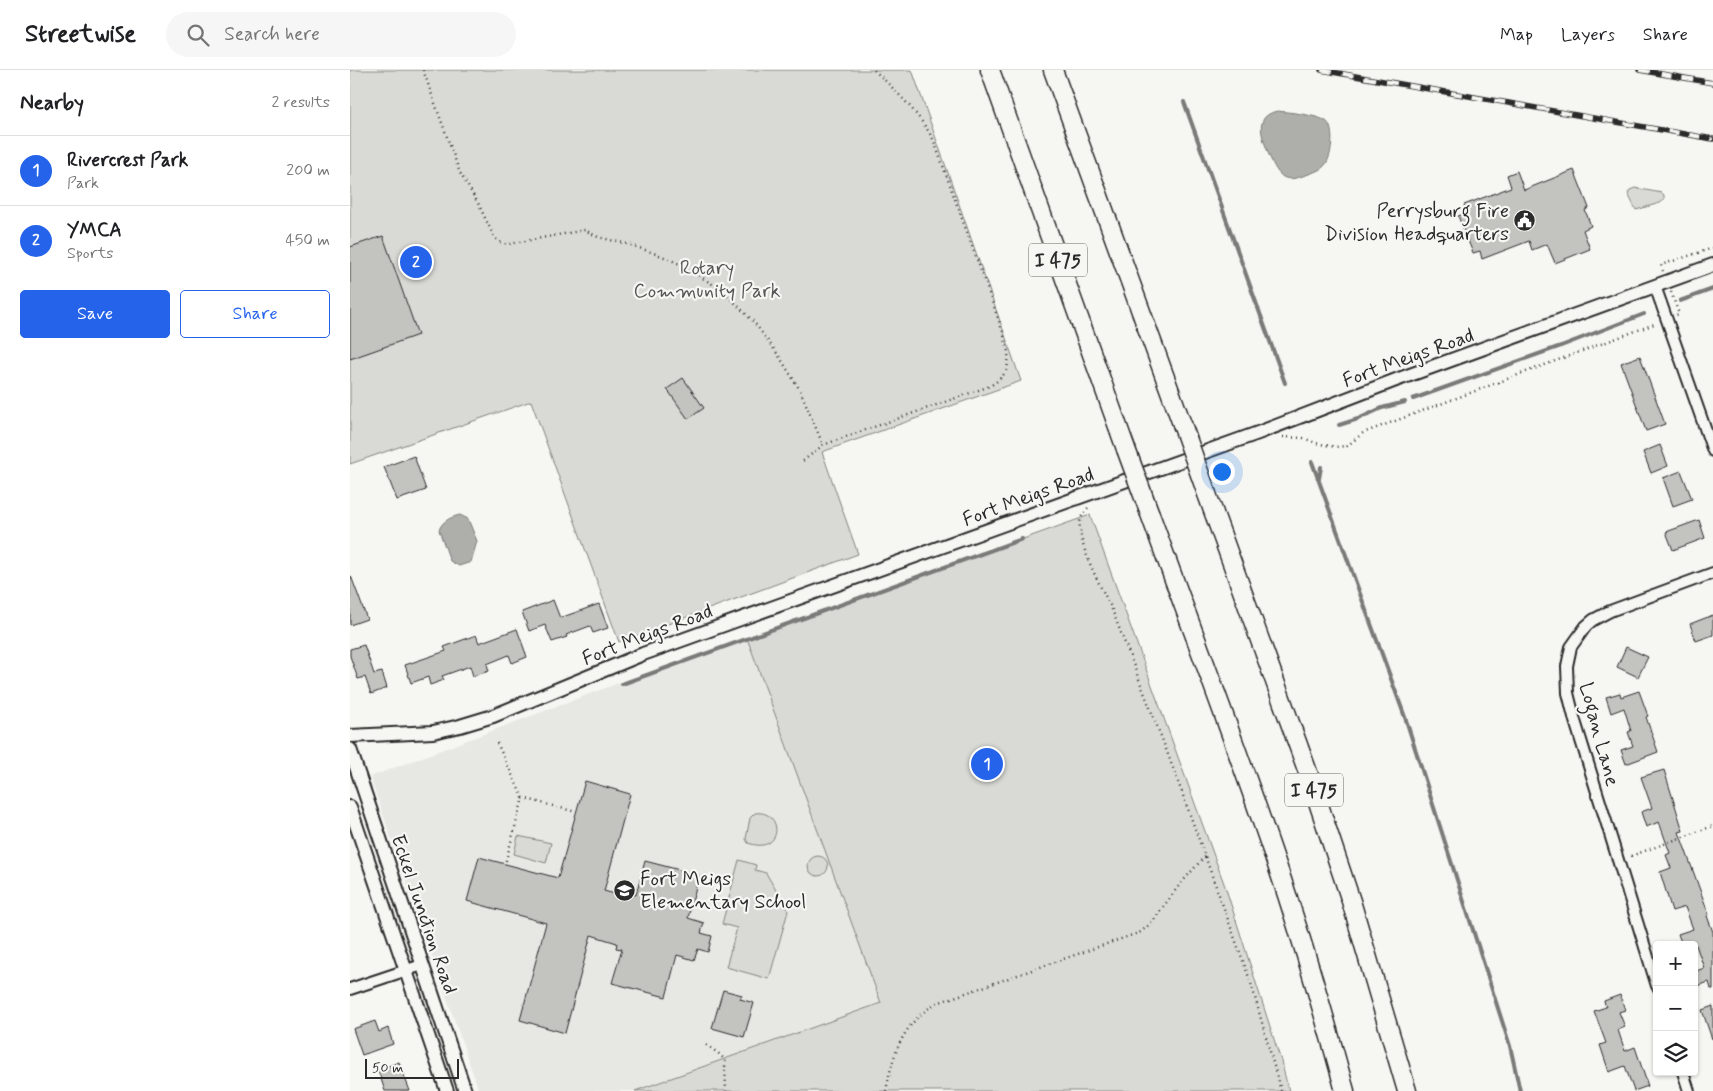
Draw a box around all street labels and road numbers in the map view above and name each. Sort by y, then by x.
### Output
road number: I 475 [1029,244,1087,276]
street label: Fort Meigs Road [1339,322,1478,395]
street label: Fort Meigs Road [959,461,1098,534]
street label: Fort Meigs Road [578,598,717,673]
street label: Logan Lane [1570,680,1625,790]
road number: I 475 [1285,774,1343,806]
street label: Eckel Junction Road [384,831,464,998]

